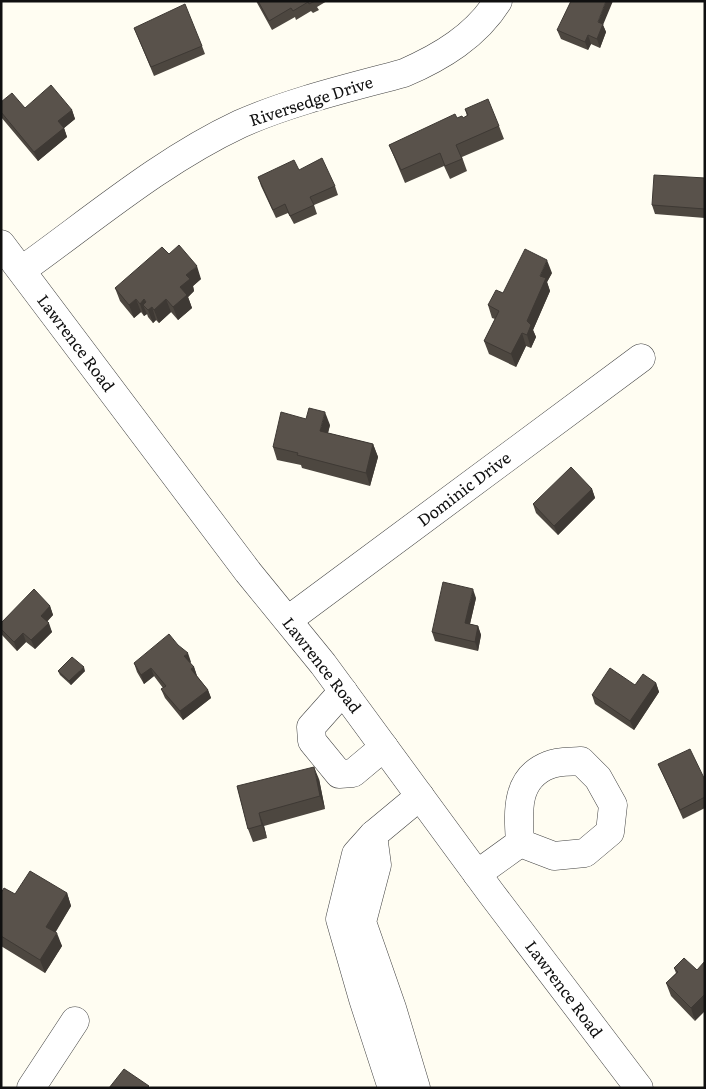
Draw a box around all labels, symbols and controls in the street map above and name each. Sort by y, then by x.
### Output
street label: Riversedge Drive [246,69,376,131]
street label: Lawrence Road [32,289,121,396]
street label: Dominic Drive [412,445,515,531]
street label: Lawrence Road [278,611,368,718]
street label: Lawrence Road [520,935,609,1042]

